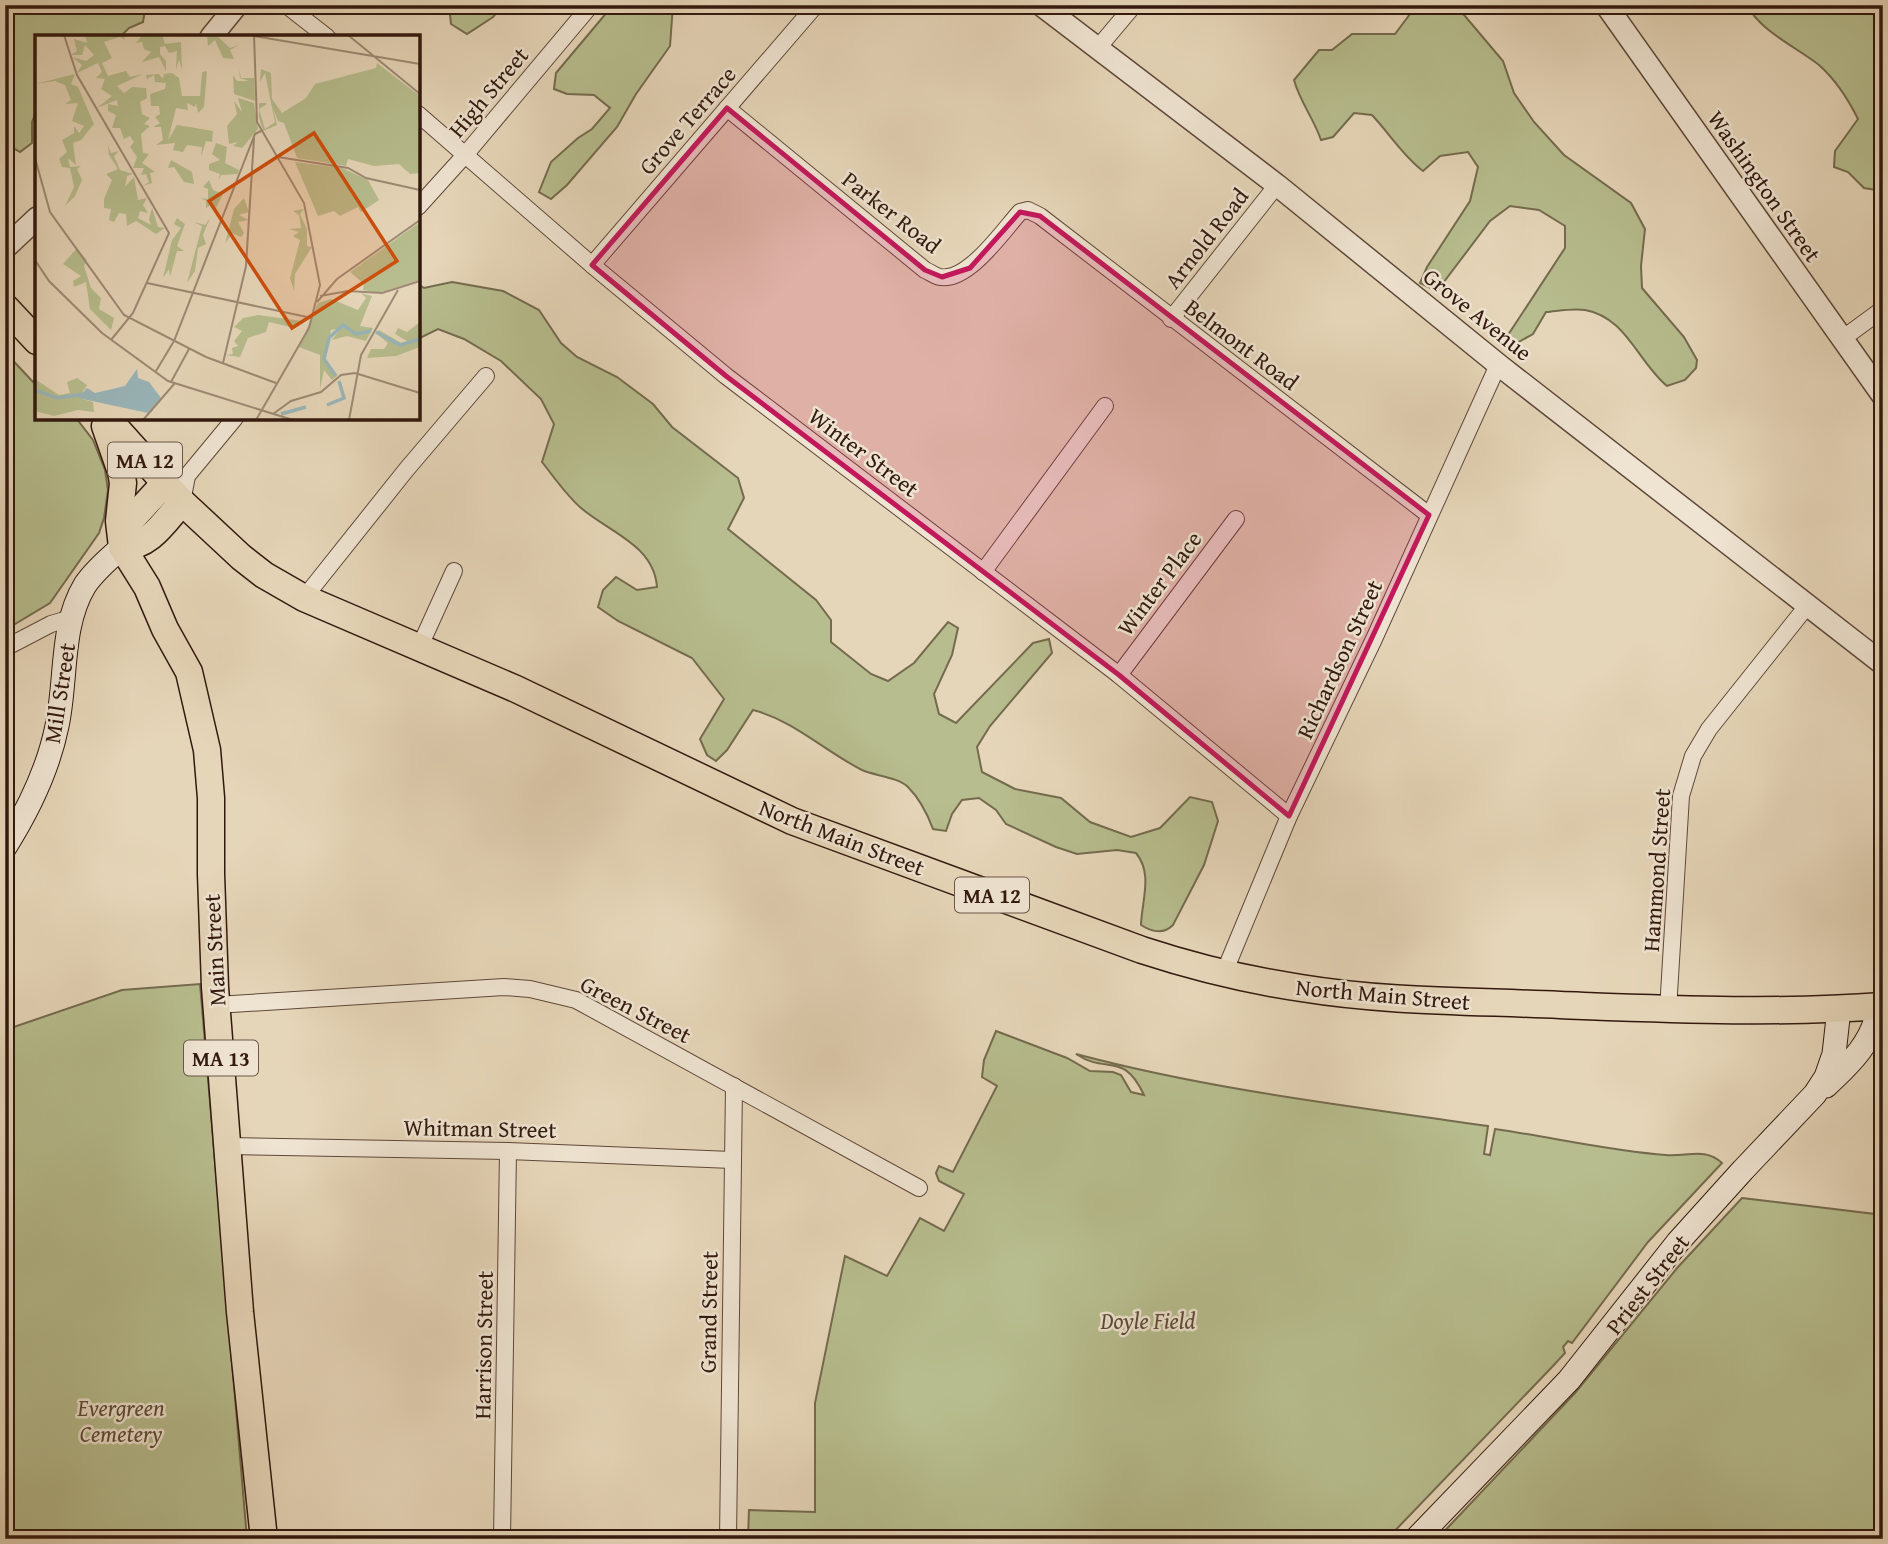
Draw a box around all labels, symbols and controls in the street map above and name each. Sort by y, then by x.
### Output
inset map [35,35,420,420]
street label: High Street [440,40,536,144]
street label: Grove Terrace [631,59,743,181]
street label: Washington Street [1700,103,1830,269]
street label: Parker Road [836,163,949,262]
street label: Arnold Road [1156,180,1256,295]
street label: Grove Avenue [1417,260,1539,368]
street label: Belmont Road [1178,290,1306,398]
street label: Winter Street [802,400,926,504]
road number: MA 12 [108,442,182,477]
street label: Winter Place [1109,524,1209,642]
street label: Richardson Street [1288,574,1390,744]
street label: Mill Street [35,640,83,746]
street label: Hammond Street [1634,787,1678,953]
street label: North Main Street [755,790,929,884]
road number: MA 12 [955,878,1029,912]
street label: Main Street [195,893,233,1007]
street label: Green Street [575,967,697,1051]
street label: North Main Street [1295,970,1471,1018]
road number: MA 13 [184,1040,258,1076]
street label: Whitman Street [403,1110,557,1146]
street label: Priest Street [1597,1227,1697,1341]
street label: Grand Street [690,1251,726,1373]
street label: Harrison Street [465,1270,501,1420]
park label: Doyle Field [1100,1304,1196,1337]
park label: Evergreen Cemetery [76,1391,165,1450]

